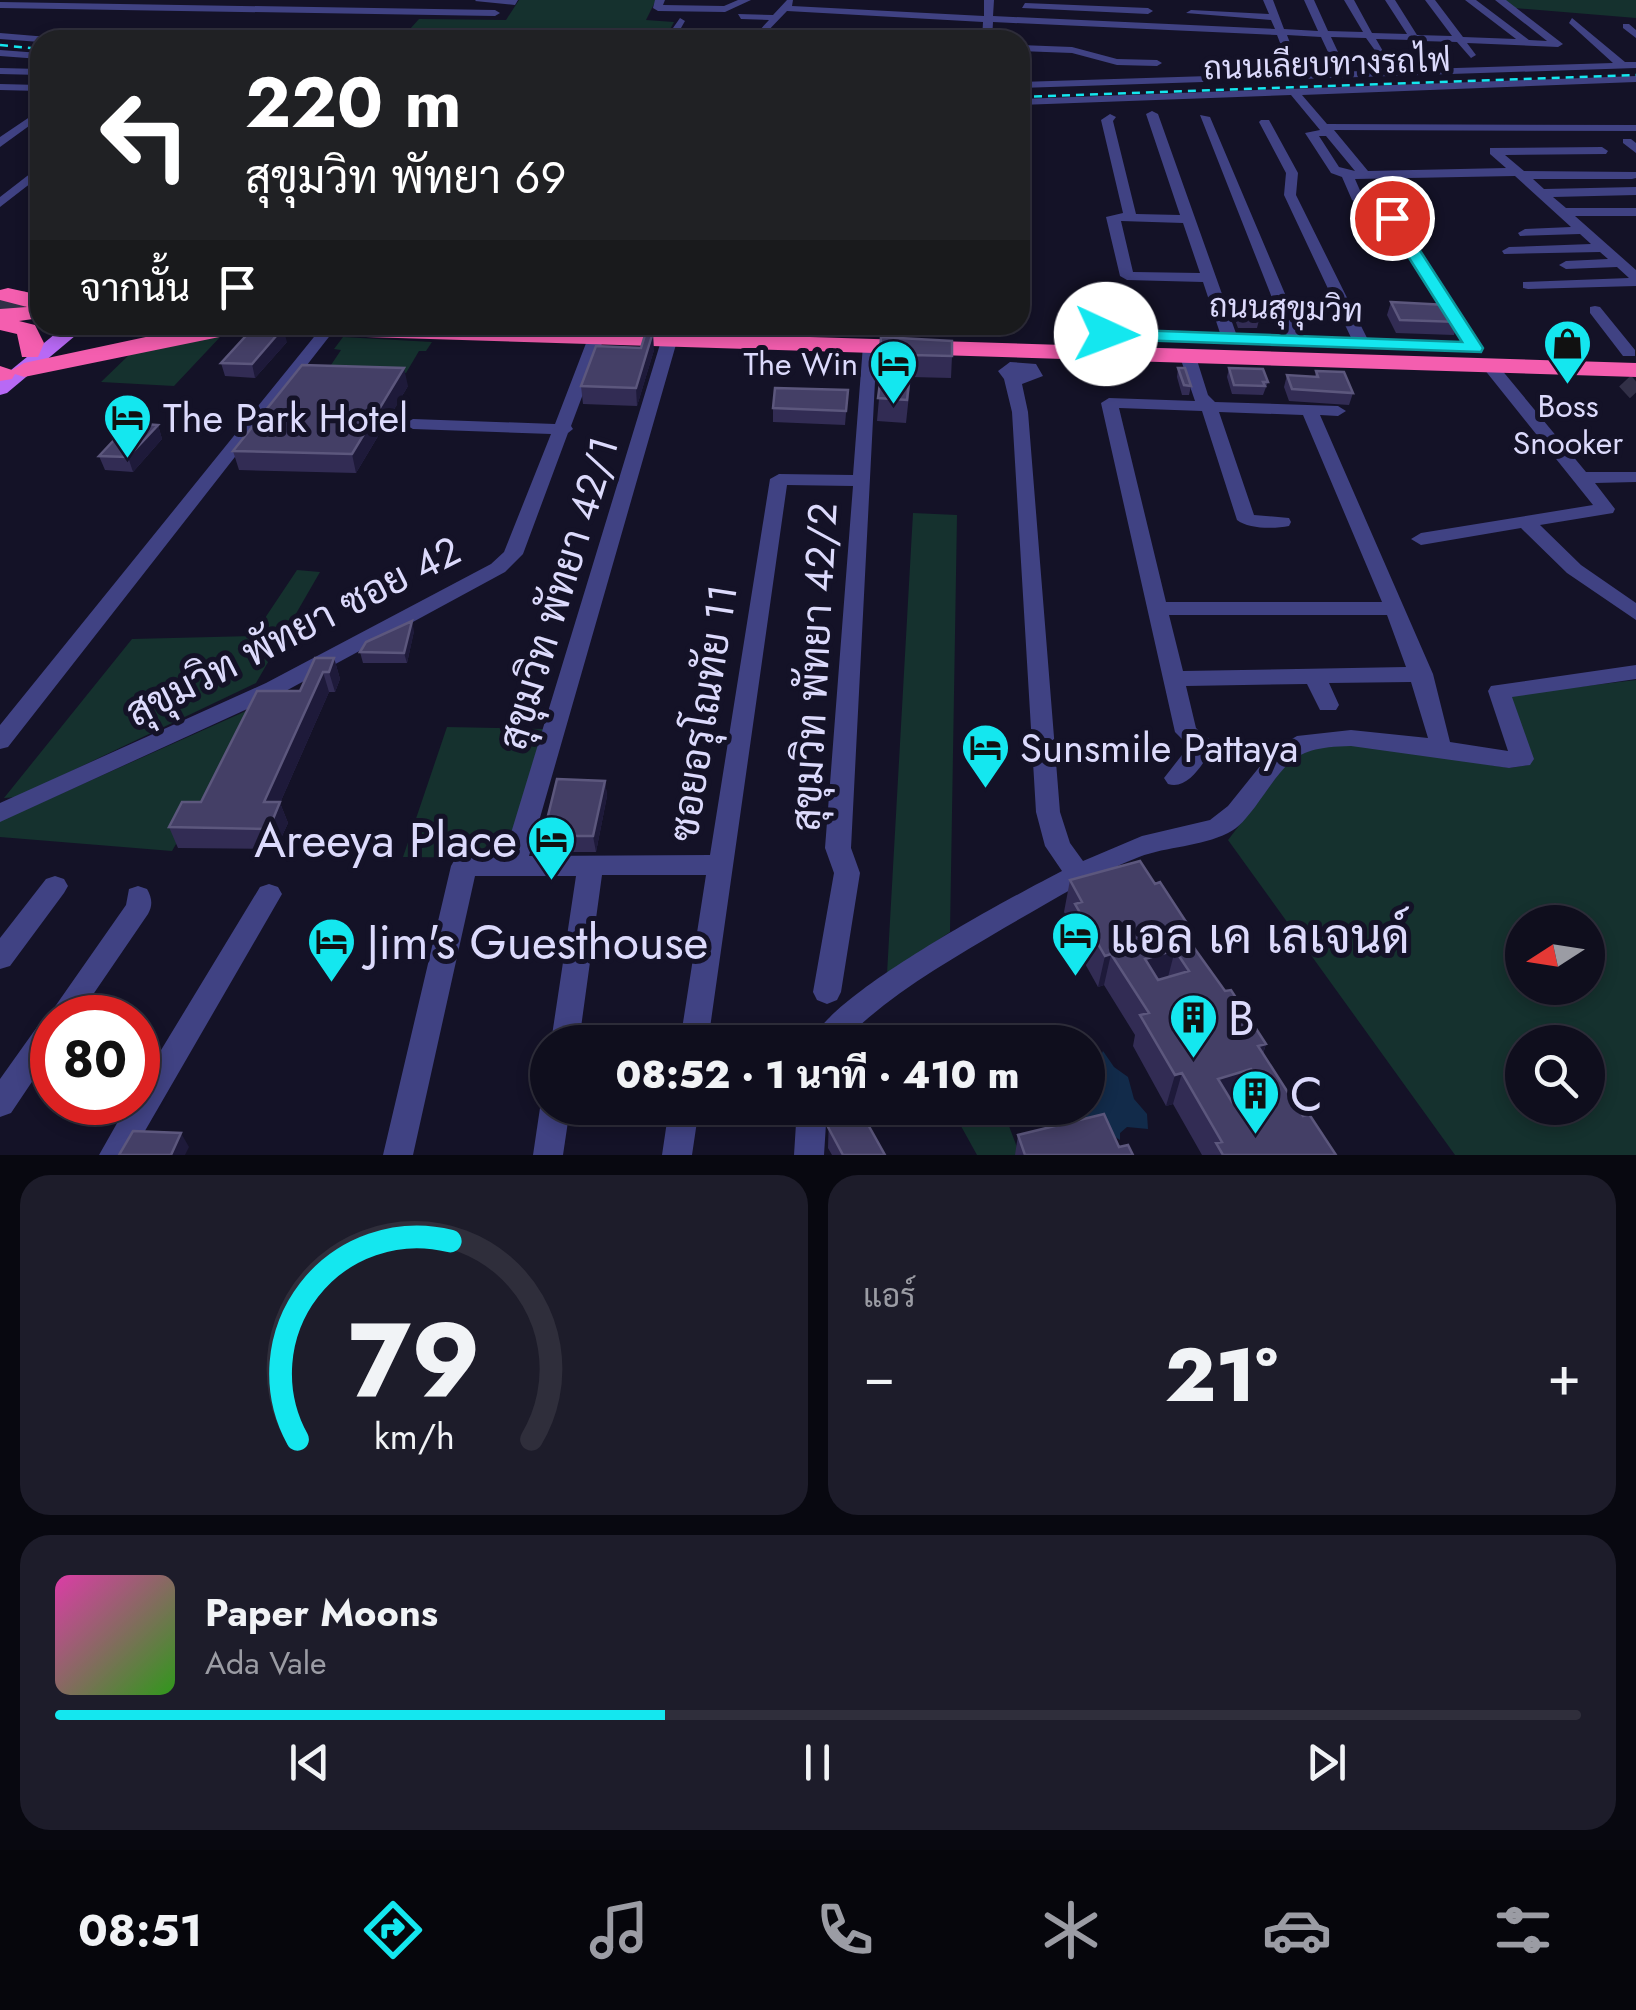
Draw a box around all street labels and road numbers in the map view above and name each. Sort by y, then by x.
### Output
street label: ถนนเลียบทางรถไฟ [1203,37,1451,91]
street label: ถนนสุขุมวิท [1208,282,1364,334]
street label: สุขุมวิท พัทยา 42/1 [483,429,633,757]
street label: สุขุมวิท พัทยา 42/2 [776,501,852,833]
street label: สุขุมวิท พัทยา ซอย 42 [116,521,470,741]
street label: ซอยอรุโณทัย 11 [654,580,752,846]

